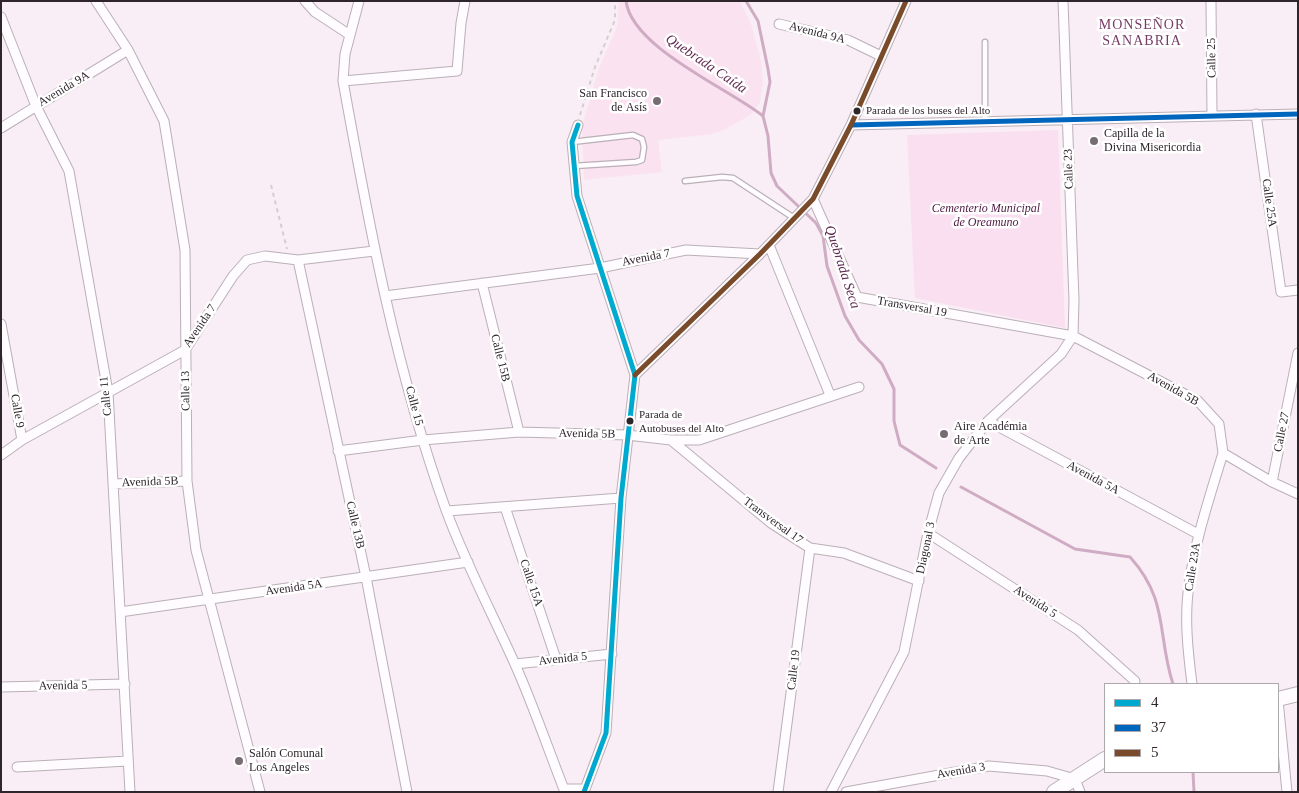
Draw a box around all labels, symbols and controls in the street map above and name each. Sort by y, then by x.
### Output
district label: MONSEÑOR SANABRIA [1098,17,1186,49]
street label: Avenida 9A [787,19,847,47]
water label: Quebrada Caída [662,31,750,97]
street label: Calle 25 [1204,38,1220,78]
street label: Avenida 9A [36,68,92,110]
place label: San Francisco de Asís [579,87,647,115]
marker: San Francisco de Asís [651,95,663,107]
place label: Parada de los buses del Alto [866,104,990,118]
marker: Parada de los buses del Alto [852,106,862,116]
place label: Capilla de la Divina Misericordia [1104,127,1201,155]
marker: Capilla de la Divina Misericordia [1088,135,1100,147]
street label: Calle 23 [1061,149,1077,189]
street label: Calle 25A [1258,178,1280,228]
park label: Cementerio Municipal de Oreamuno [932,202,1040,230]
water label: Quebrada Seca [821,223,863,311]
street label: Avenida 7 [621,246,671,270]
street label: Transversal 19 [876,294,948,320]
street label: Avenida 7 [180,302,220,350]
street label: Calle 15B [487,333,513,383]
street label: Avenida 5B [1145,369,1201,409]
street label: Calle 13 [178,371,194,411]
street label: Calle 11 [97,375,115,417]
street label: Calle 15 [402,385,426,427]
street label: Calle 9 [7,393,27,429]
place label: Parada de Autobuses del Alto [639,408,724,434]
street label: Calle 27 [1271,411,1293,453]
marker: Parada de Autobuses del Alto [625,416,635,426]
place label: Aire Académia de Arte [954,420,1027,448]
street label: Avenida 5B [558,426,616,442]
marker: Aire Académia de Arte [938,428,950,440]
street label: Avenida 5A [1064,458,1122,498]
street label: Avenida 5B [121,474,179,490]
street label: Transversal 17 [740,494,806,548]
street label: Calle 13B [343,500,367,550]
street label: Diagonal 3 [913,521,939,575]
street label: Calle 23A [1182,542,1204,592]
street label: Calle 15A [516,557,546,609]
street label: Avenida 5A [265,577,323,599]
street label: Avenida 5 [1011,583,1059,621]
street label: Avenida 5 [538,649,588,669]
street label: Calle 19 [784,649,804,691]
street label: Avenida 5 [38,678,88,694]
legend [1104,683,1279,773]
text: 4 [1151,694,1159,710]
text: 37 [1151,719,1166,735]
text: 5 [1151,744,1159,760]
place label: Salón Comunal Los Angeles [249,747,323,775]
marker: Salón Comunal Los Angeles [233,755,245,767]
street label: Avenida 3 [936,760,986,782]

